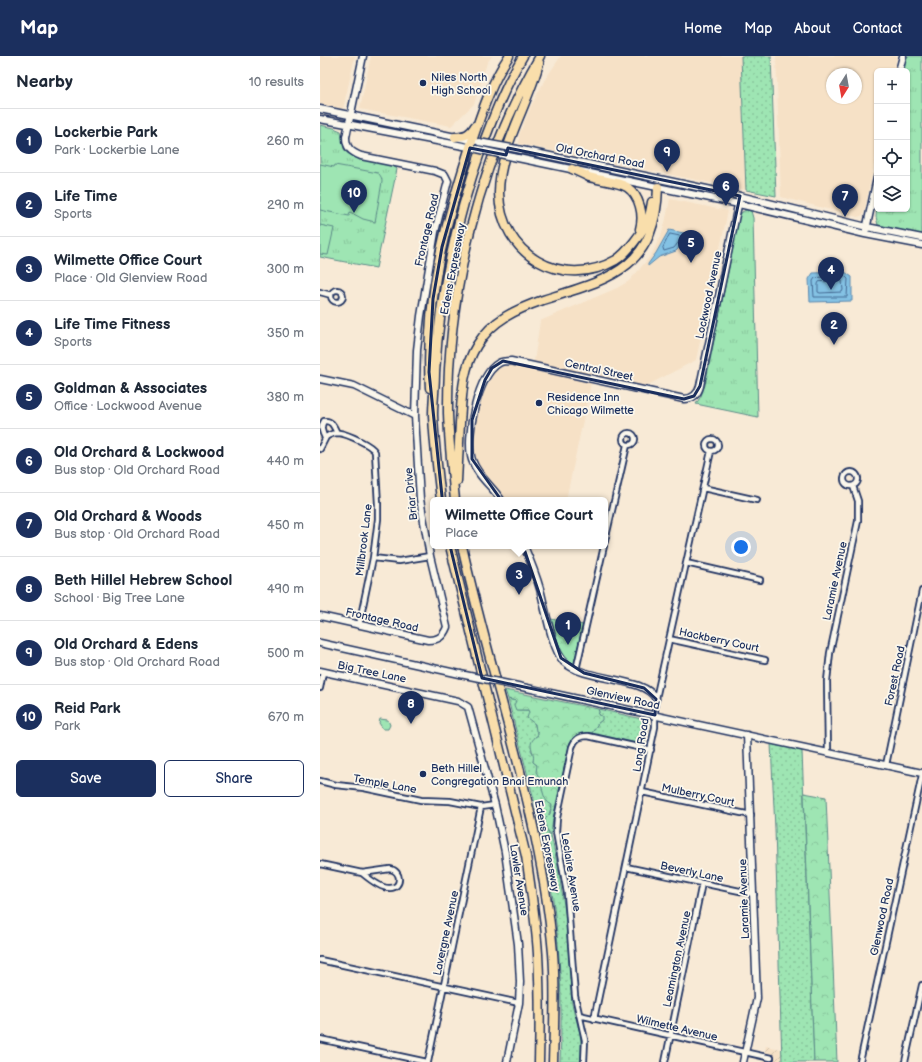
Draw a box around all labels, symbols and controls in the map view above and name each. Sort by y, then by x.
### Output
text: Map [20,17,58,40]
text: Home [684,20,722,37]
text: Map [744,20,772,37]
text: About [794,20,831,37]
text: Contact [853,20,902,37]
north arrow [826,68,862,104]
map controls [874,68,910,212]
button: + [874,68,910,104]
place label: Niles North High School [431,71,490,97]
text: Nearby [16,72,73,92]
text: 10 results [249,74,304,90]
marker: Niles North High School [418,78,428,88]
button: − [874,104,910,140]
text: Lockerbie Park [54,123,158,142]
text: 1 [26,133,32,149]
text: 260 m [266,133,304,149]
pin: 9 [654,139,680,172]
button: locate [874,140,910,176]
street label: Old Orchard Road [555,141,645,171]
text: Park · Lockerbie Lane [54,142,180,158]
pin: 6 [713,173,739,206]
button: layers [874,176,910,212]
pin: 10 [341,180,367,213]
pin: 7 [832,184,858,217]
text: Life Time [54,187,117,206]
street label: Frontage Road [412,192,442,268]
text: 2 [25,197,33,213]
text: 290 m [267,197,304,213]
text: Sports [54,206,92,222]
street label: Edens Expressway [438,222,468,316]
pin: 5 [678,230,704,263]
street label: Lockwood Avenue [693,249,725,340]
text: Wilmette Office Court [54,251,202,270]
pin: 4 [818,257,844,290]
text: 3 [25,261,33,277]
text: 300 m [266,261,304,277]
text: Place · Old Glenview Road [54,270,207,286]
pin: 2 [821,312,847,345]
text: Life Time Fitness [54,315,170,334]
text: 4 [25,325,33,341]
text: 350 m [267,325,304,341]
text: Sports [54,334,92,350]
street label: Central Street [564,356,635,384]
text: Goldman & Associates [54,379,207,398]
text: 5 [25,389,33,405]
text: 380 m [267,389,304,405]
place label: Residence Inn Chicago Wilmette [547,391,634,417]
text: Office · Lockwood Avenue [54,398,202,414]
marker: Residence Inn Chicago Wilmette [534,398,544,408]
text: Old Orchard & Lockwood [54,443,224,462]
text: 6 [25,453,33,469]
text: 440 m [266,453,304,469]
text: Bus stop · Old Orchard Road [54,462,220,478]
street label: Briar Drive [402,466,420,521]
popup [430,497,608,549]
street label: Millbrook Lane [353,503,375,577]
text: Wilmette Office Court [445,506,593,525]
text: Old Orchard & Woods [54,507,202,526]
text: 7 [25,517,33,533]
text: 450 m [267,517,304,533]
text: Place [445,525,478,541]
text: Bus stop · Old Orchard Road [54,526,220,542]
your location [731,537,751,557]
street label: Laramie Avenue [820,540,850,622]
pin: 3 [506,562,532,595]
text: Beth Hillel Hebrew School [54,571,232,590]
text: 8 [25,581,33,597]
text: 490 m [267,581,304,597]
text: School · Big Tree Lane [54,590,185,606]
street label: Frontage Road [344,605,420,635]
pin: 1 [555,612,581,645]
street label: Hackberry Court [678,625,761,655]
text: Old Orchard & Edens [54,635,198,654]
text: 9 [25,645,33,661]
text: 500 m [267,645,304,661]
street label: Forest Road [882,645,908,707]
text: Bus stop · Old Orchard Road [54,654,220,670]
street label: Big Tree Lane [336,658,408,686]
street label: Glenview Road [585,684,661,712]
pin: 8 [398,691,424,724]
text: Reid Park [54,699,121,718]
text: 10 [22,709,36,725]
text: 670 m [268,709,304,725]
street label: Long Road [630,717,652,773]
text: Park [54,718,80,734]
button: Save [16,760,156,797]
button: Share [164,760,304,797]
place label: Beth Hillel Congregation Bnai Emunah [431,762,568,788]
marker: Beth Hillel Congregation Bnai Emunah [418,769,428,779]
street label: Temple Lane [352,772,418,796]
street label: Mulberry Court [660,781,736,809]
street label: Edens Expressway [532,799,562,893]
street label: Leclaire Avenue [558,832,584,913]
street label: Lawler Avenue [507,843,531,917]
street label: Laramie Avenue [736,858,752,939]
street label: Beverly Lane [659,859,725,885]
street label: Glenwood Road [867,877,897,957]
street label: Lavergne Avenue [431,889,461,977]
street label: Leamington Avenue [660,909,694,1008]
street label: Wilmette Avenue [635,1012,719,1044]

